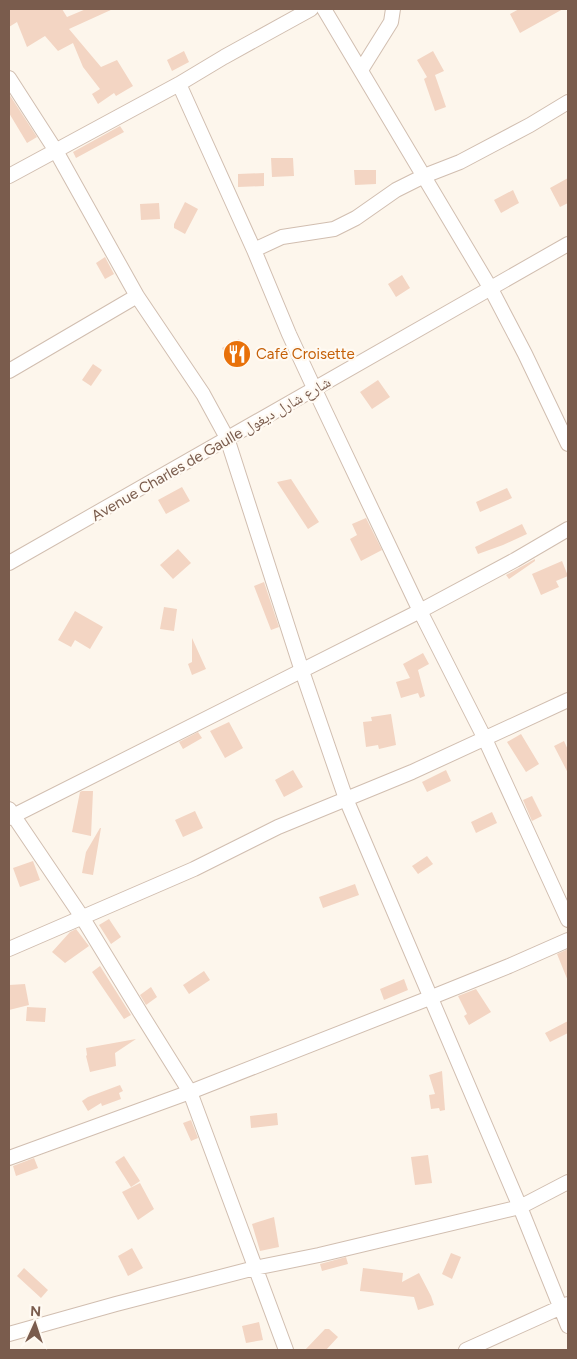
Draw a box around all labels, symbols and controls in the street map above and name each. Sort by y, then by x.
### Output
restaurant icon: Café Croisette [222,339,252,369]
place label: Café Croisette [256,345,355,363]
street label: Avenue Charles de Gaulle شارع شارل ديغول [88,373,334,526]
north arrow [10,1299,60,1349]
text: N [30,1303,42,1320]

